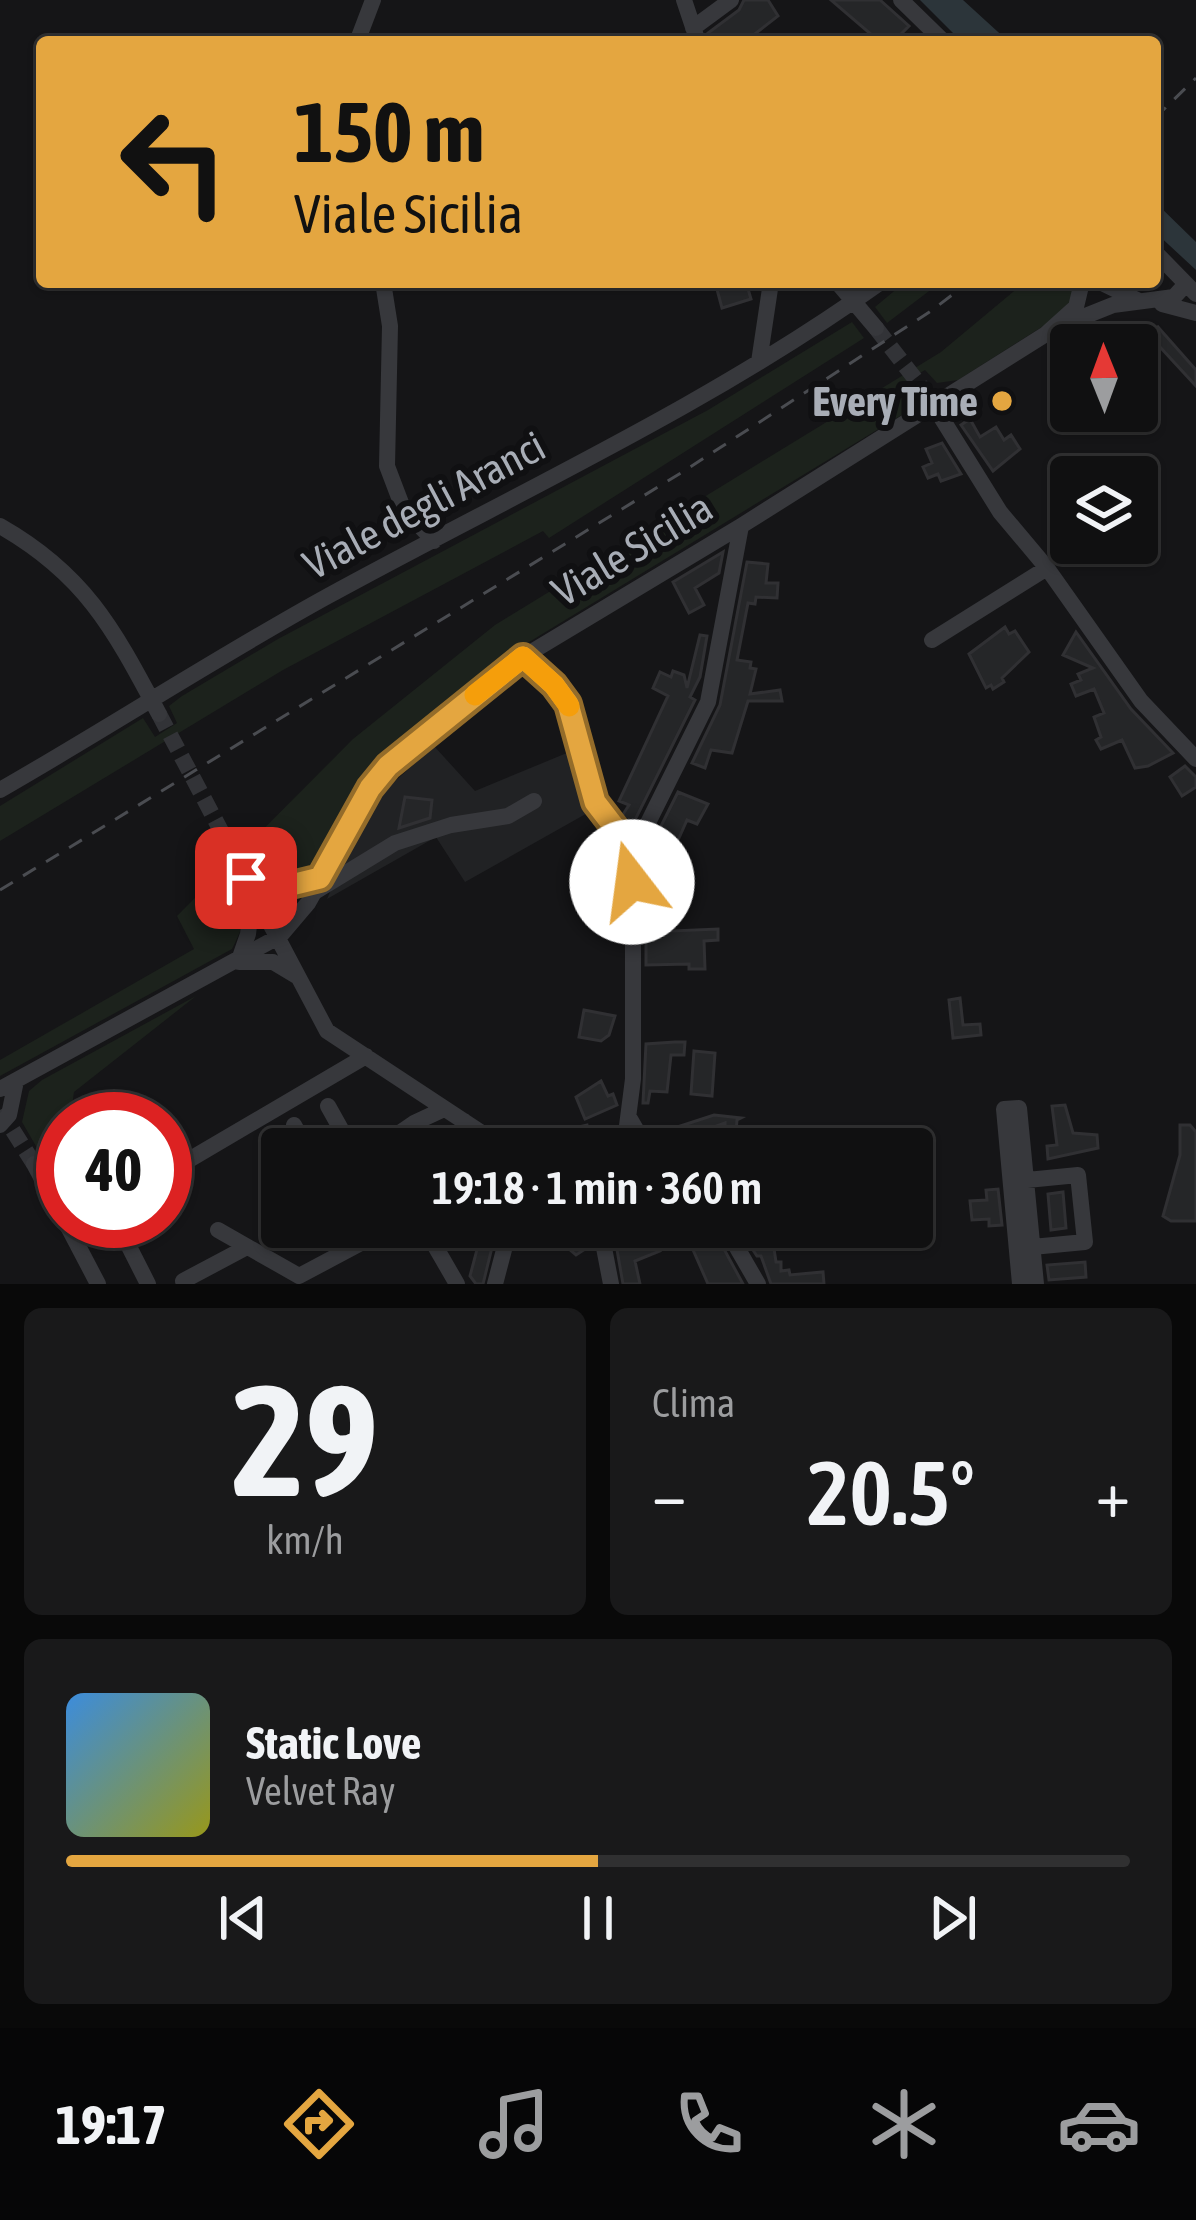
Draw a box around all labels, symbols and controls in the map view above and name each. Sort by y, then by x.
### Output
icon: left [96,84,252,240]
text: 150 m [294,84,484,180]
text: Viale Sicilia [294,183,523,244]
north arrow [1050,324,1158,432]
map controls [1050,324,1158,564]
place label: Every Time [812,377,978,425]
marker: Every Time [989,388,1015,414]
street label: Viale degli Aranci [295,421,553,589]
button: layers [1050,456,1158,564]
street label: Viale Sicilia [543,483,721,615]
position arrow [569,819,695,945]
pin [195,827,297,929]
icon: arrive [213,845,279,911]
speed limit sign: 40 [36,1092,192,1248]
text: 19:18 · 1 min · 360 m [432,1162,762,1214]
text: 29 [232,1350,378,1529]
text: Clima [652,1381,735,1425]
text: 20.5° [807,1441,975,1544]
text: − [652,1455,686,1531]
text: + [1096,1455,1130,1531]
text: km/h [266,1518,344,1562]
text: Static Love [246,1717,422,1769]
text: Velvet Ray [246,1769,395,1813]
icon: previous [210,1885,276,1951]
icon: pause [565,1885,631,1951]
icon: next [920,1885,986,1951]
icon: directions [277,2082,361,2166]
icon: music [472,2082,556,2166]
icon: phone [667,2082,751,2166]
icon: climate [862,2082,946,2166]
icon: car [1057,2082,1141,2166]
text: 19:17 [55,2094,167,2155]

